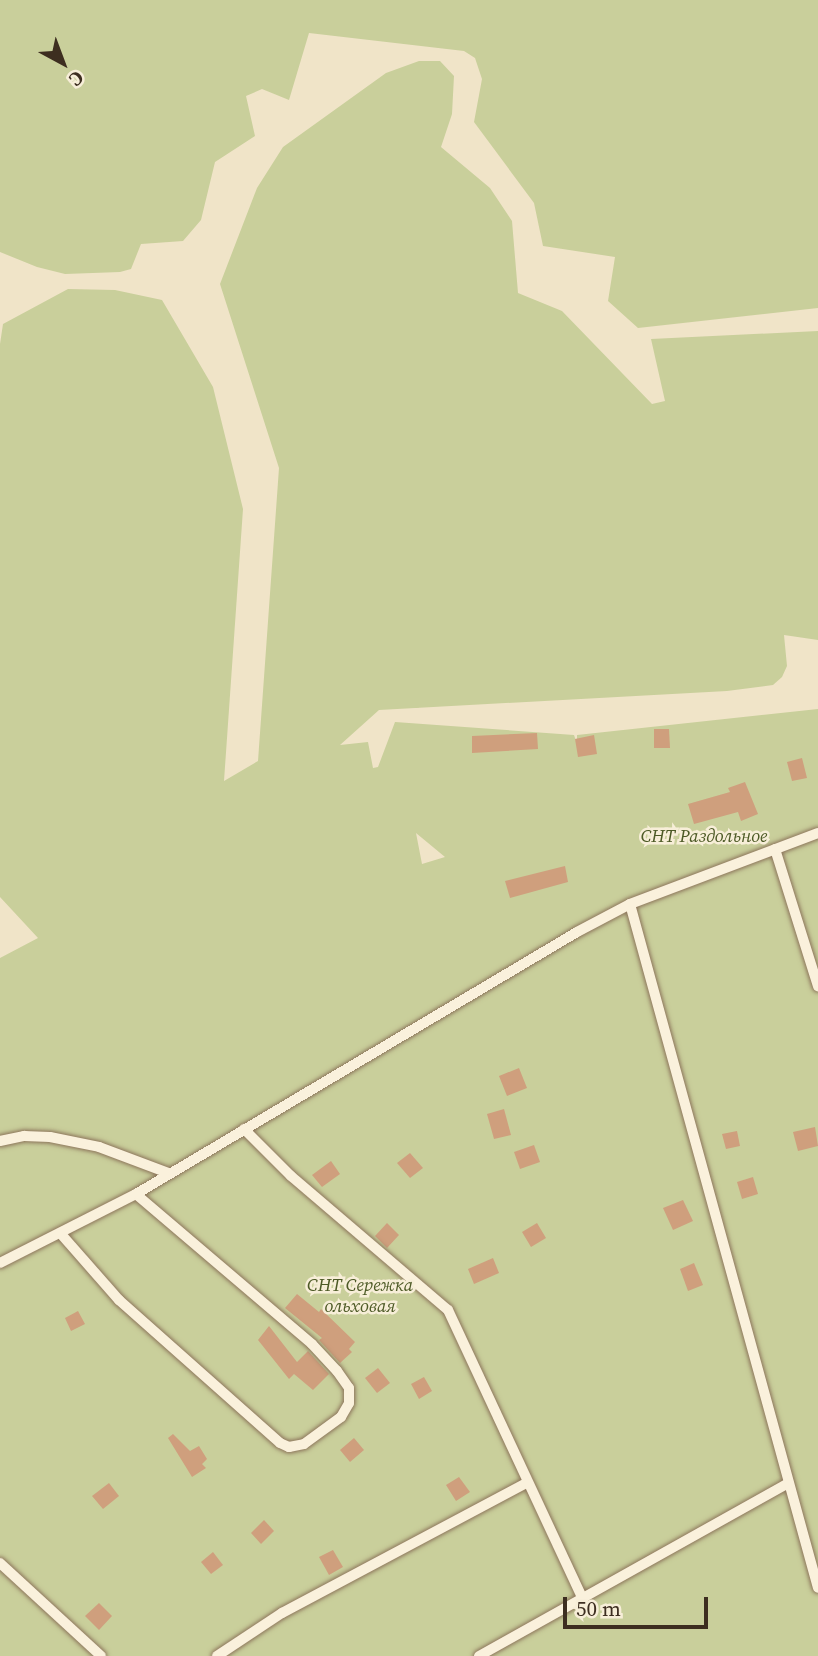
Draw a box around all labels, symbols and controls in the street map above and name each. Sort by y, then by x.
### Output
north arrow [28,28,98,98]
text: С [64,65,90,93]
park label: СНТ Раздольное [641,825,767,847]
park label: СНТ Сережка ольховая [307,1275,413,1318]
scale bar [566,1582,711,1626]
text: 50 m [576,1594,621,1623]

